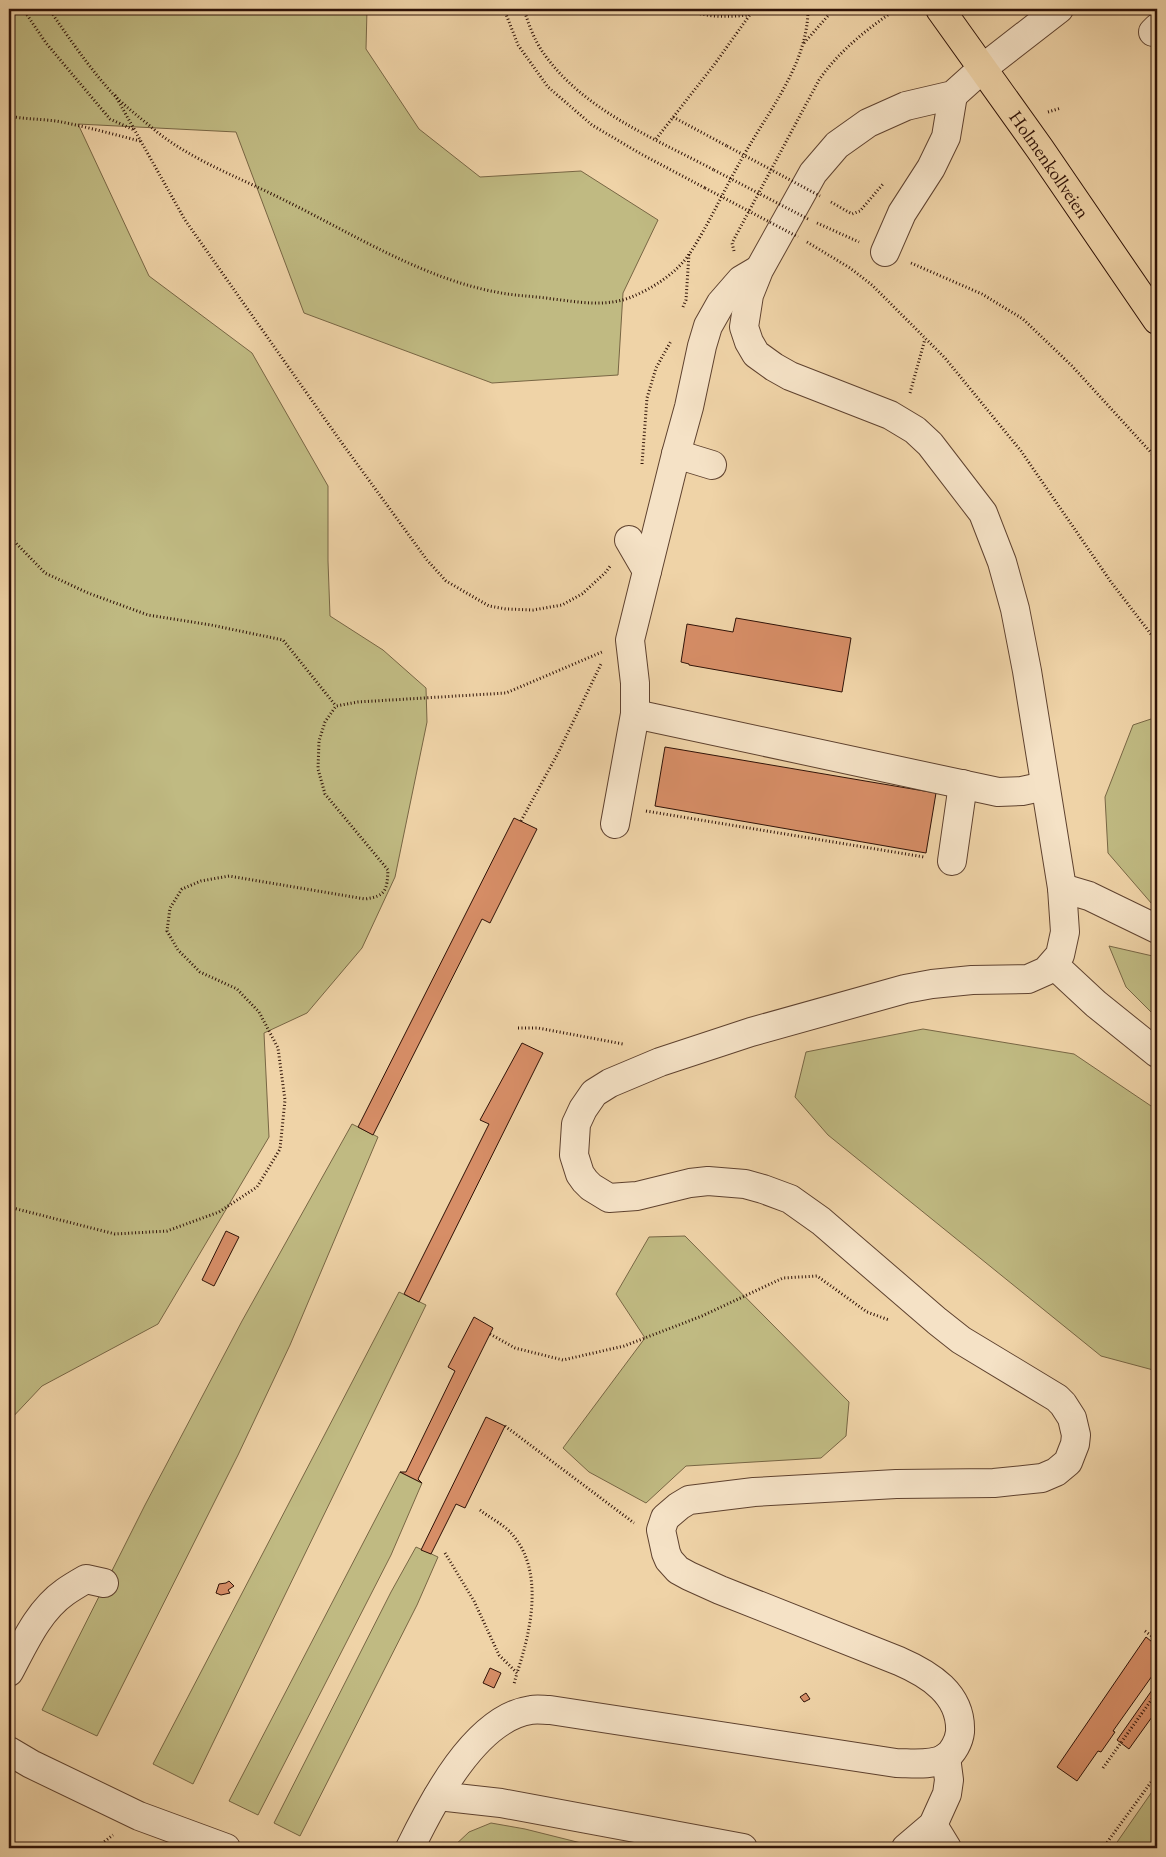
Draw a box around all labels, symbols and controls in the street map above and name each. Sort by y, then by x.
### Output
street label: Holmenkollveien [1004,105,1096,223]

